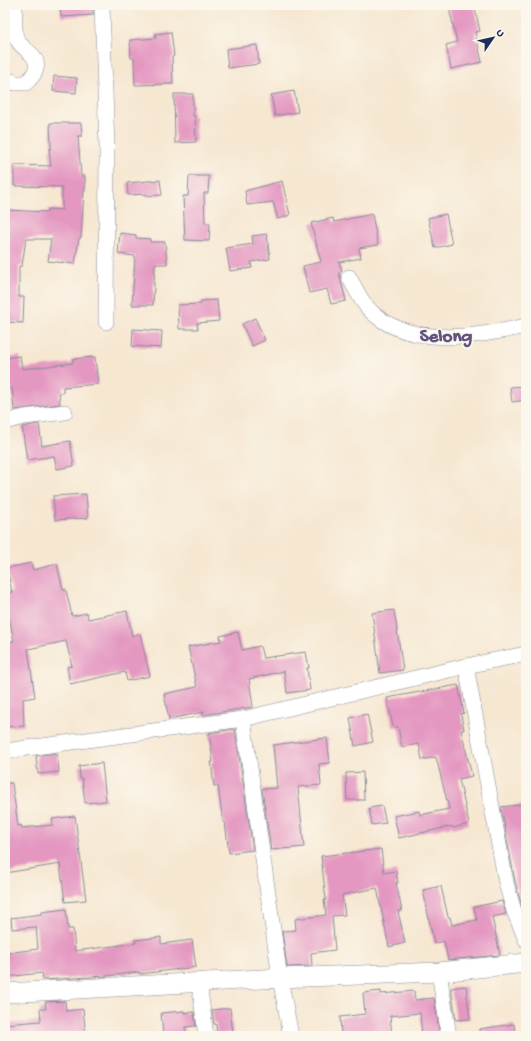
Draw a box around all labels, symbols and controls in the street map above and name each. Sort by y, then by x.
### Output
north arrow [473,18,513,58]
text: U [493,28,507,40]
district label: Selong [420,326,472,349]

